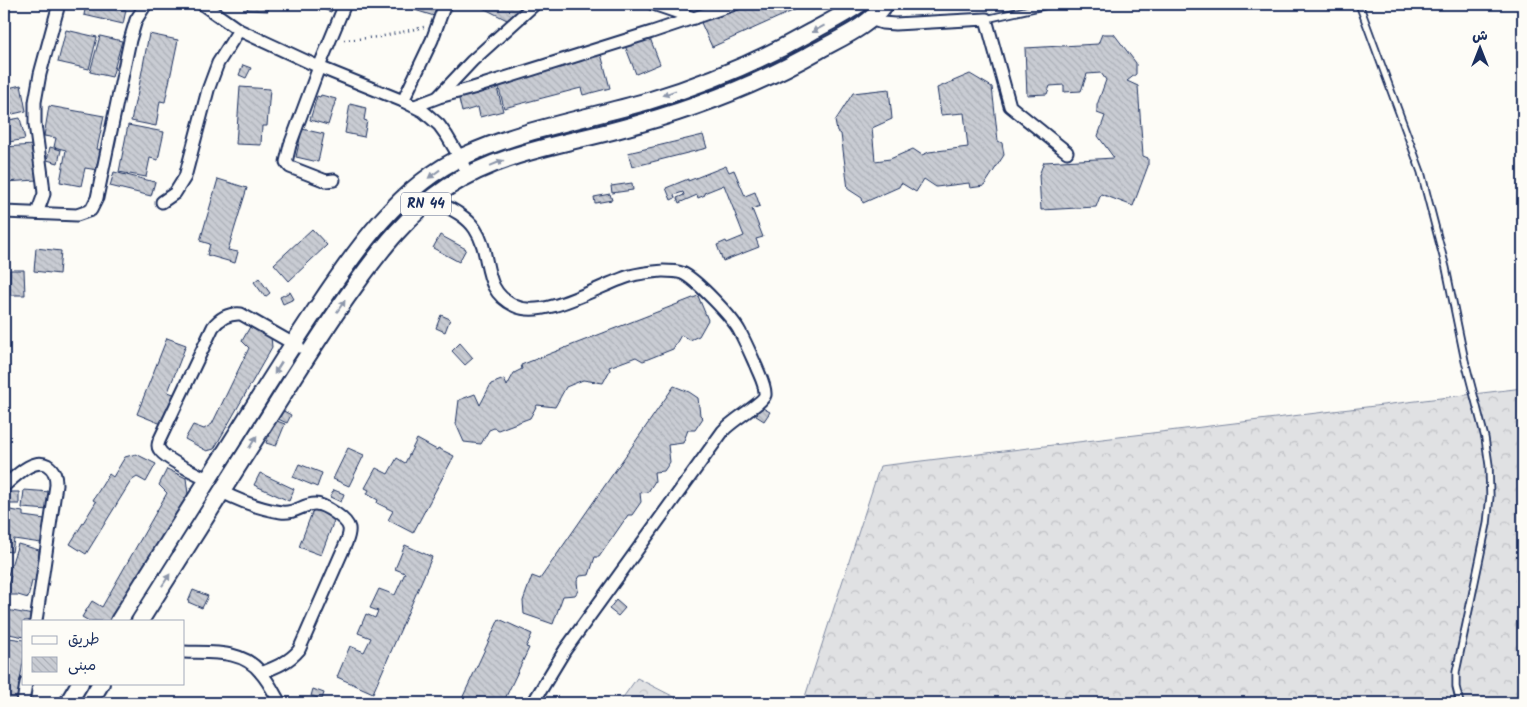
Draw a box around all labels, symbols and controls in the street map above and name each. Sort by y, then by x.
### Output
north arrow [1454,22,1504,72]
one-way arrow [811,24,824,33]
text: ش [1472,25,1488,47]
one-way arrow [661,89,676,97]
one-way arrow [490,159,504,167]
one-way arrow [428,169,441,180]
road number: RN 44 [401,192,451,215]
one-way arrow [336,299,346,312]
one-way arrow [274,361,283,374]
one-way arrow [249,436,258,449]
one-way arrow [162,573,171,586]
legend [22,620,185,684]
text: طريق [68,628,100,652]
text: مبنى [68,654,96,678]

